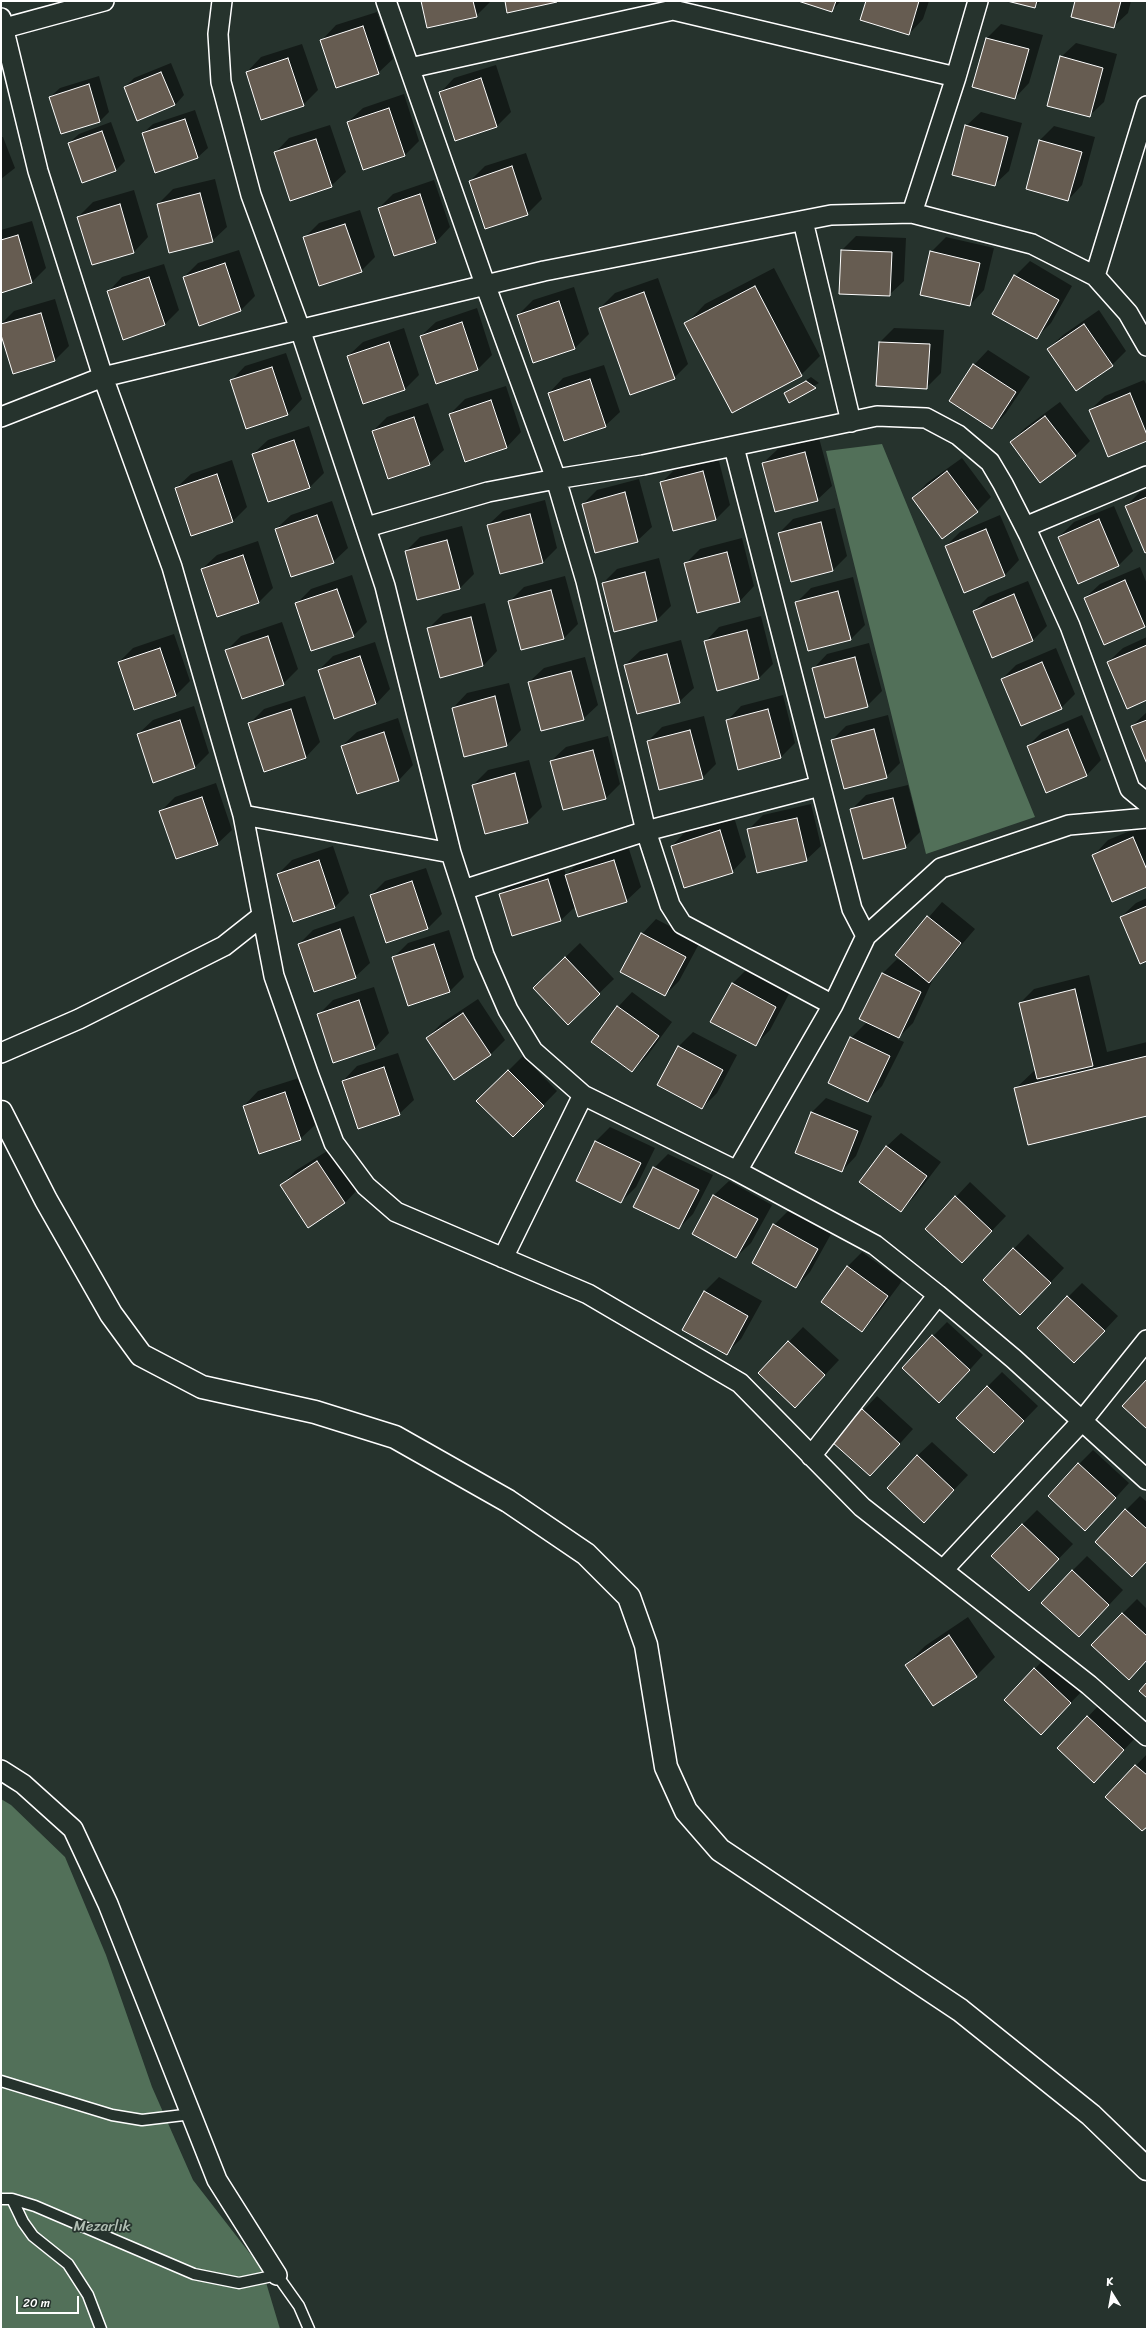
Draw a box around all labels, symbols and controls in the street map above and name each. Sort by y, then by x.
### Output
park label: Mezarlık [73,2218,131,2236]
text: K [1105,2272,1115,2292]
north arrow [1092,2274,1132,2314]
scale bar [18,2288,81,2314]
text: 20 m [23,2292,50,2314]

